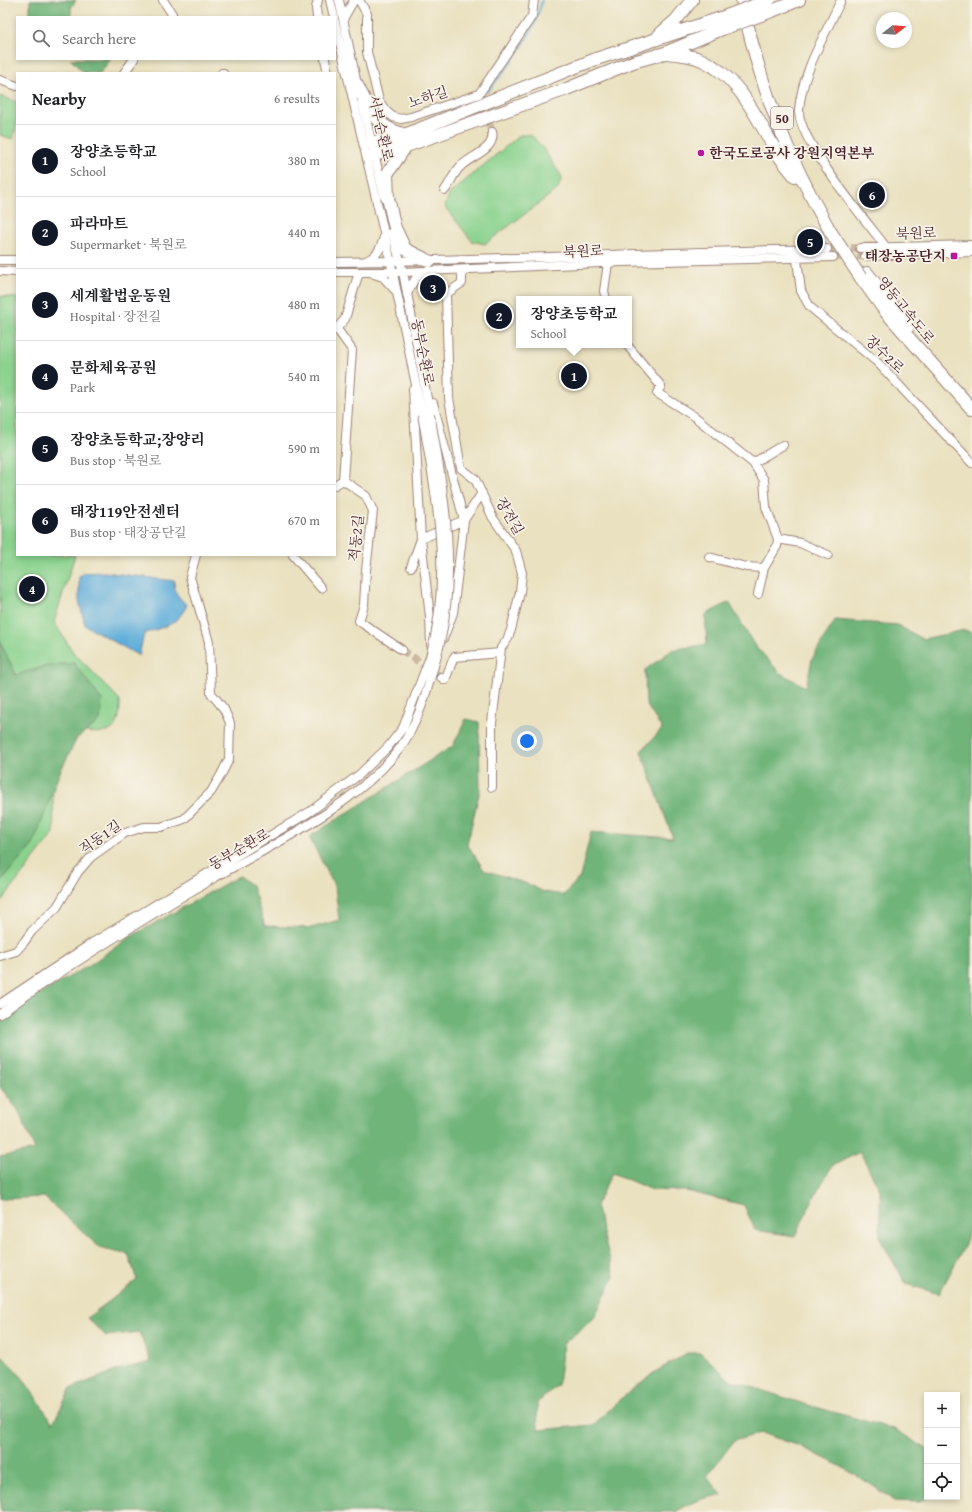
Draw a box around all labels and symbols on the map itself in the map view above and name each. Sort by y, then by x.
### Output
north arrow [876,12,912,48]
street label: 노하길 [406,81,450,113]
street label: 서부순환로 [364,93,398,164]
road number: 50 [771,107,793,129]
place label: 한국도로공사 강원지역본부 [709,143,875,163]
marker: 한국도로공사 강원지역본부 [696,148,706,158]
pin: 6 [859,180,885,210]
street label: 북원로 [895,222,937,244]
pin: 5 [797,227,823,257]
street label: 북원로 [562,240,604,262]
place label: 태장농공단지 [865,246,946,266]
marker: 태장농공단지 [949,251,959,261]
street label: 영동고속도로 [873,272,940,348]
pin: 3 [420,273,446,303]
pin: 2 [486,301,512,331]
street label: 동부순환로 [407,317,439,388]
street label: 장수2로 [861,330,909,378]
pin: 1 [561,361,587,391]
street label: 장전길 [491,493,529,539]
street label: 적동2길 [344,513,368,563]
pin: 4 [19,574,45,604]
your location [517,731,537,751]
street label: 직동1길 [75,815,125,859]
street label: 동부순환로 [205,823,274,875]

